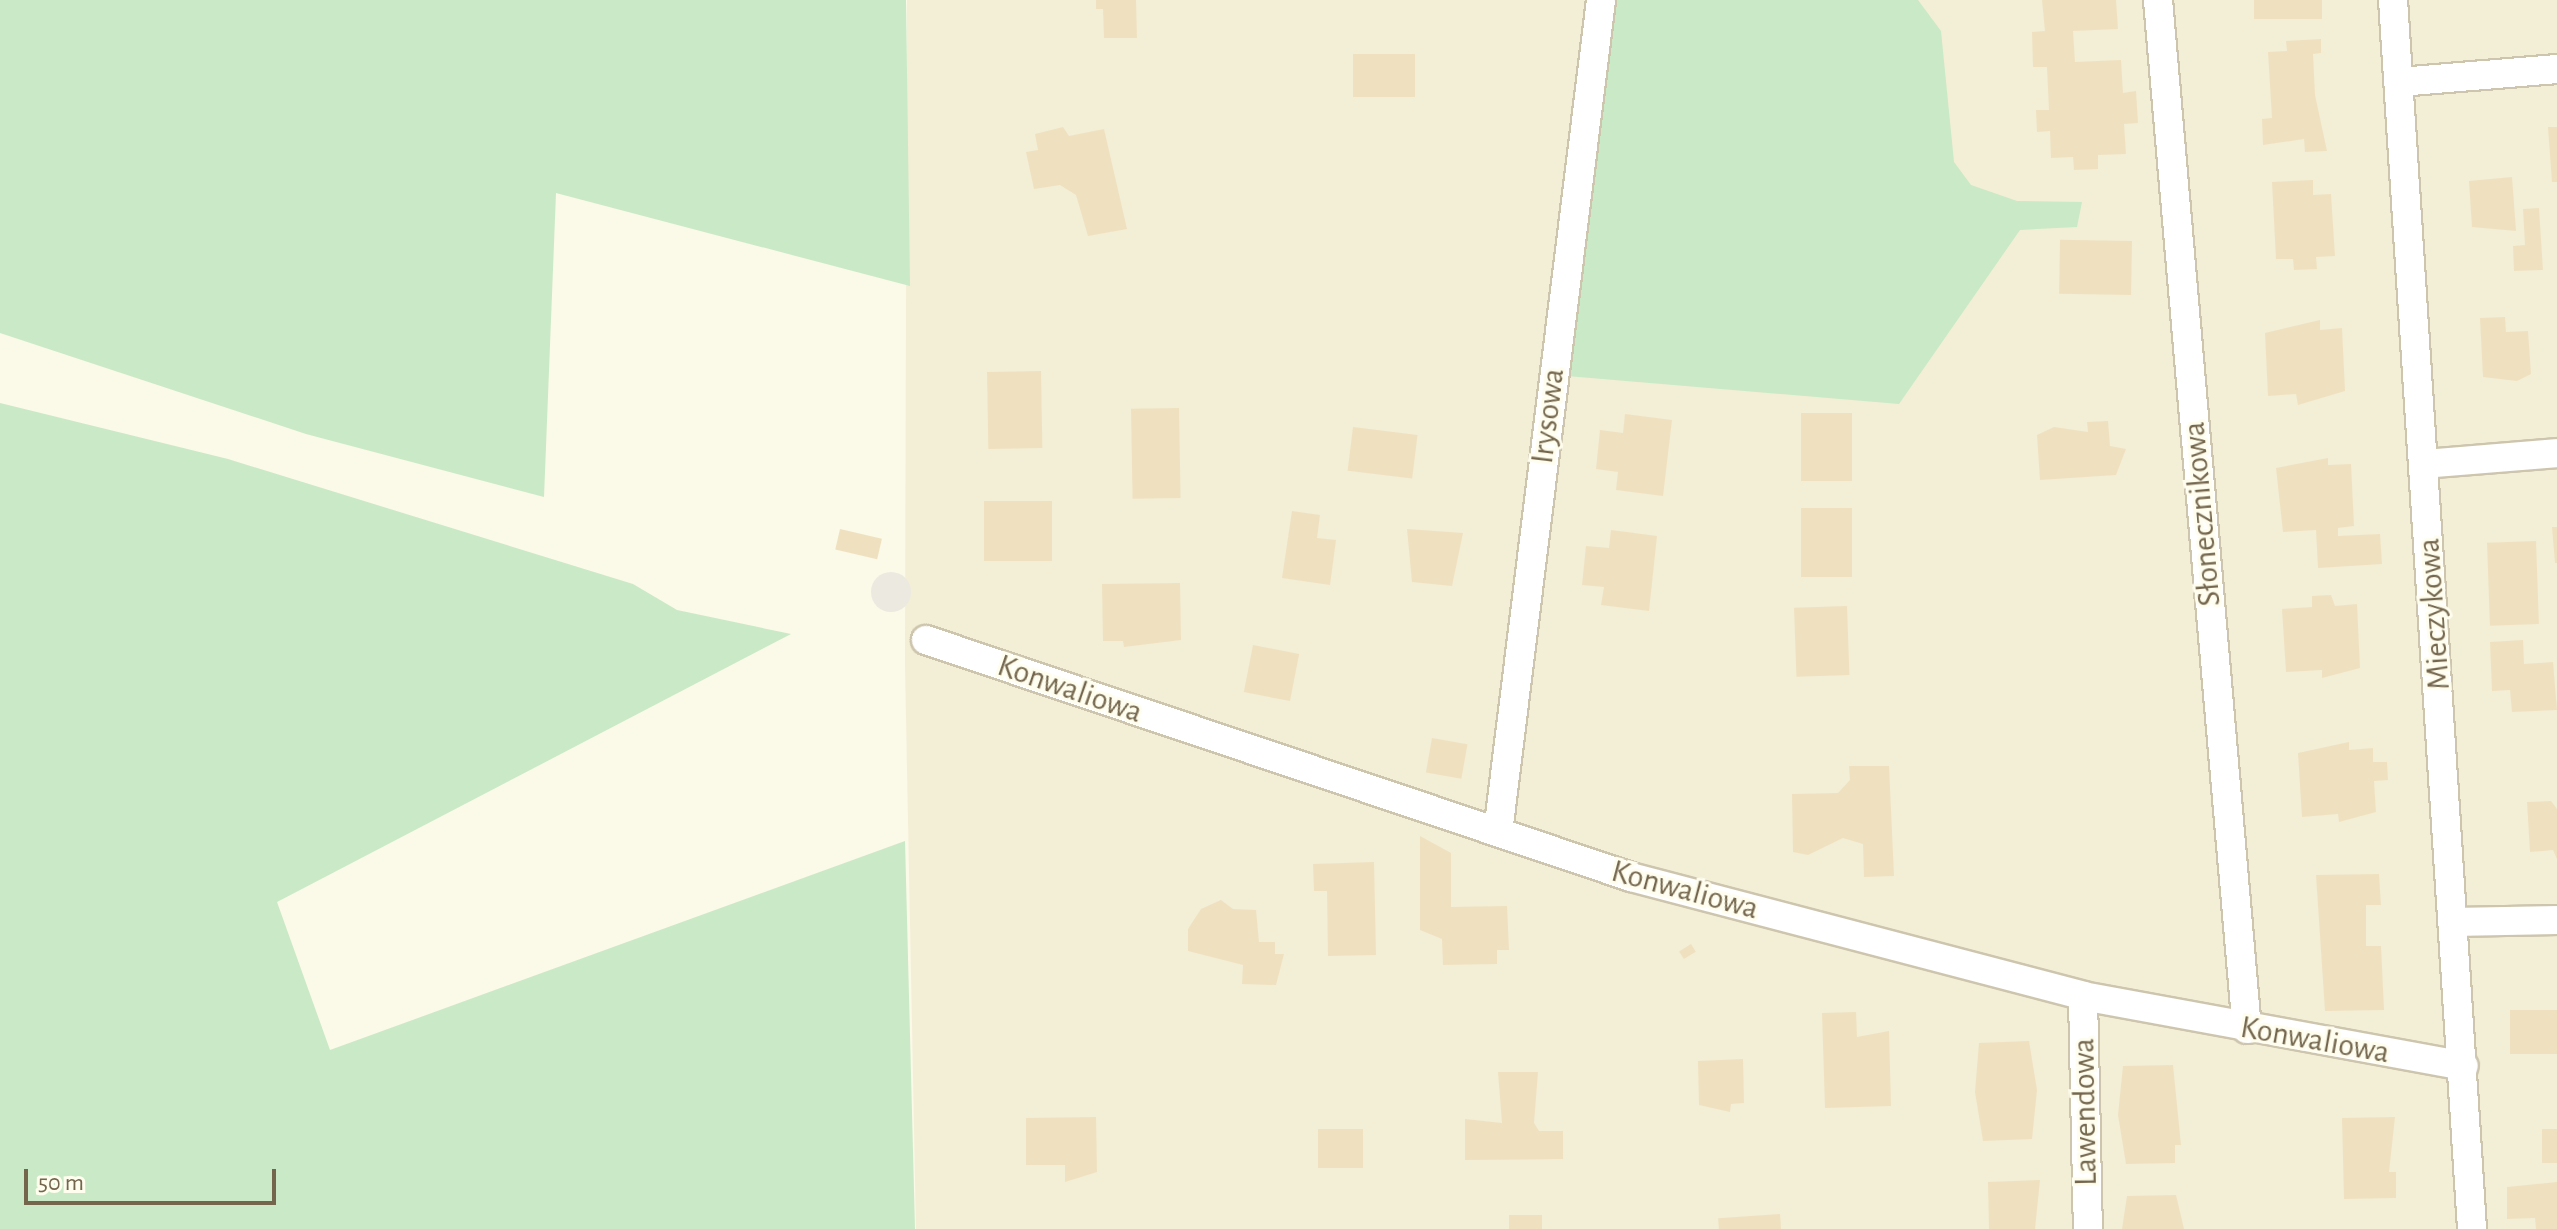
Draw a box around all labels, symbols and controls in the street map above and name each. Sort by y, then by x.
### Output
street label: Irysowa [1523,366,1573,466]
street label: Słonecznikowa [2175,420,2229,608]
street label: Mieczykowa [2410,537,2458,691]
street label: Konwaliowa [993,646,1147,732]
street label: Konwaliowa [1607,852,1763,928]
street label: Konwaliowa [2237,1008,2393,1072]
street label: Lawendowa [2065,1038,2105,1186]
scale bar [28,1153,280,1203]
text: 50 m [38,1171,84,1195]

